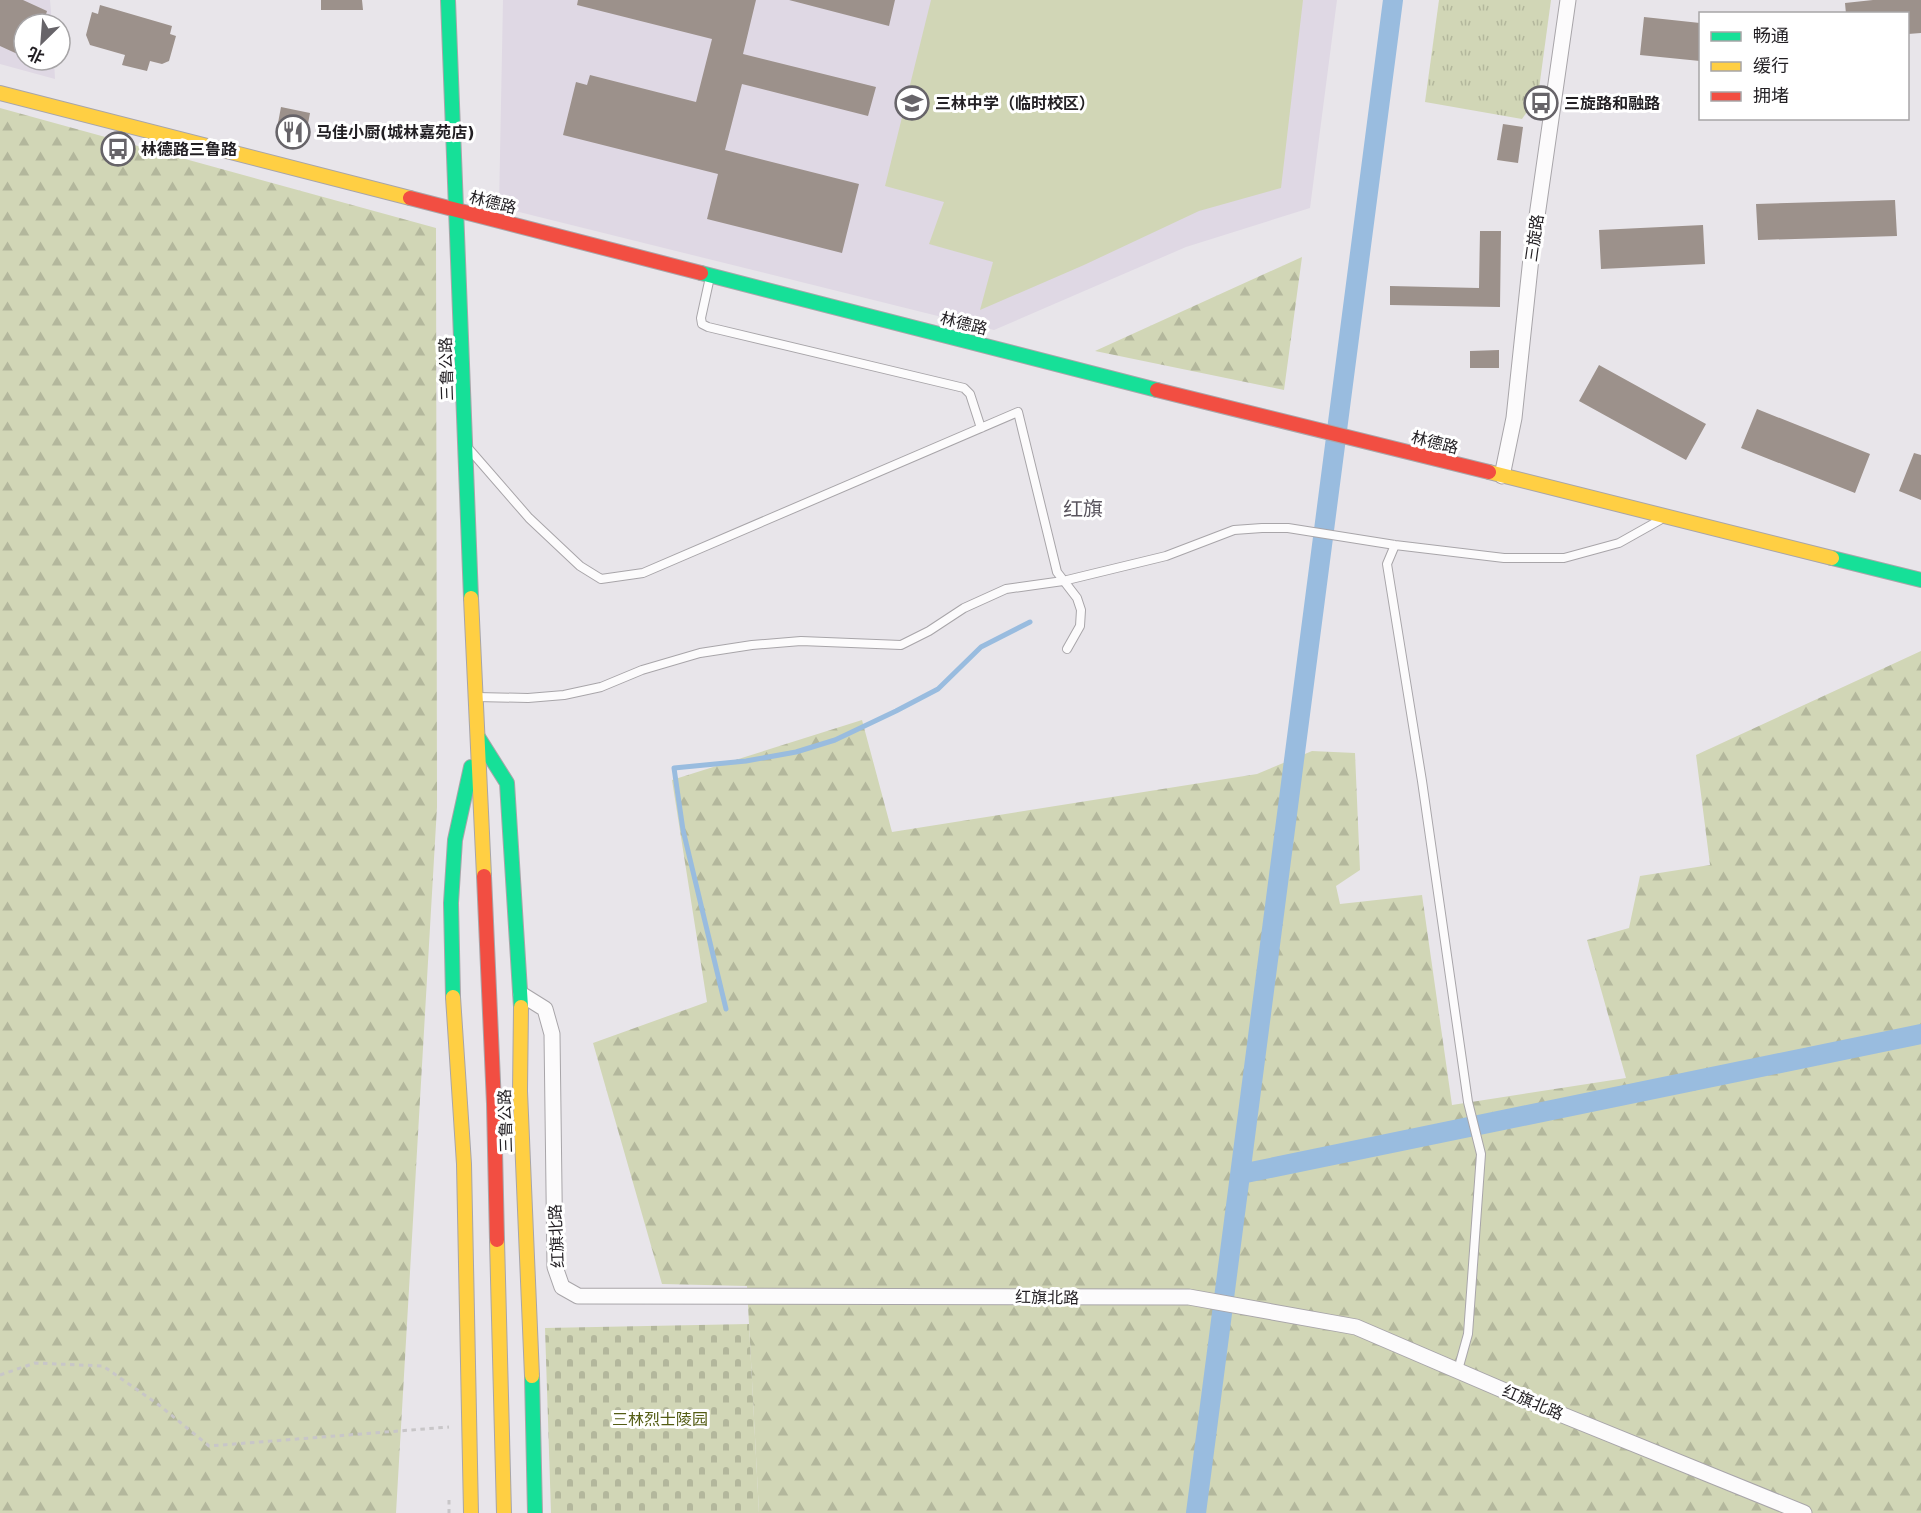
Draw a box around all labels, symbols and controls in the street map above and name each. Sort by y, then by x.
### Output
north arrow [12,12,72,72]
legend [1699,12,1909,120]
text: 畅通 [1753,25,1789,46]
text: 北 [25,43,47,67]
text: 缓行 [1753,55,1789,76]
school or university icon: 三林中学（临时校区） [894,85,930,121]
bus stop icon: 三旋路和融路 [1523,85,1559,121]
text: 拥堵 [1753,85,1789,106]
place label: 三林中学（临时校区） [935,94,1095,113]
place label: 三旋路和融路 [1564,94,1660,113]
restaurant icon: 马佳小厨(城林嘉苑店) [275,114,311,150]
place label: 马佳小厨(城林嘉苑店) [316,123,475,142]
bus stop icon: 林德路三鲁路 [100,131,136,167]
place label: 林德路三鲁路 [141,140,237,159]
street label: 林德路 [467,187,518,218]
street label: 三旋路 [1522,213,1547,263]
street label: 林德路 [938,308,989,339]
street label: 三鲁公路 [436,337,457,401]
street label: 林德路 [1409,427,1460,458]
district label: 红旗 [1063,497,1103,521]
street label: 三鲁公路 [495,1089,516,1153]
street label: 红旗北路 [545,1204,568,1268]
street label: 红旗北路 [1015,1287,1079,1308]
street label: 红旗北路 [1500,1381,1566,1424]
park label: 三林烈士陵园 [612,1410,708,1429]

